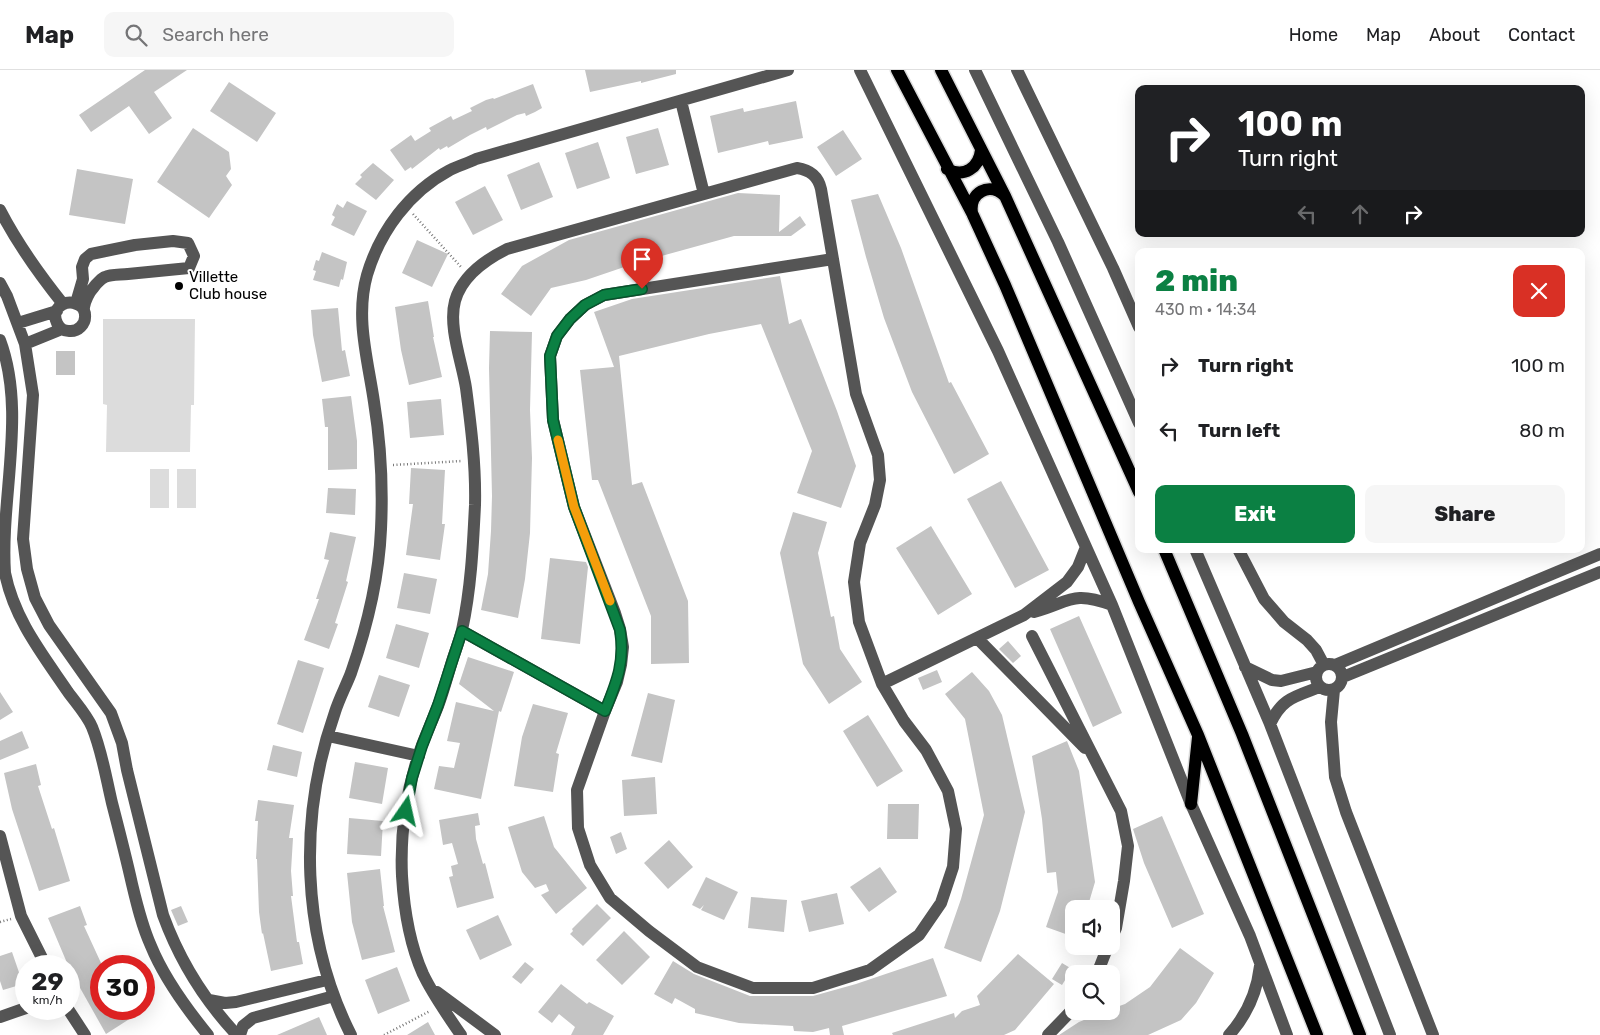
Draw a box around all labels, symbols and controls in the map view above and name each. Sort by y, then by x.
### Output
search box [104,12,454,57]
text: Map [25,21,74,49]
icon: search [122,21,150,49]
text: Search here [162,23,269,46]
text: Home [1289,24,1338,46]
text: Map [1366,24,1401,46]
text: About [1429,24,1480,46]
text: Contact [1508,24,1575,46]
text: 100 m [1238,103,1343,145]
icon: right [1155,105,1220,170]
text: Turn right [1238,145,1338,172]
icon: left [1293,200,1321,228]
icon: ahead [1346,200,1374,228]
icon: right [1399,200,1427,228]
pin [621,238,663,289]
icon: arrive [628,245,656,273]
text: 2 min [1155,263,1238,299]
button: close [1513,265,1565,317]
place label: Villette Club house [189,268,267,303]
marker: Villette Club house [173,280,185,292]
text: 430 m · 14:34 [1155,300,1256,319]
icon: right [1155,352,1183,380]
text: Turn right [1198,354,1293,377]
text: 100 m [1511,354,1565,377]
icon: left [1155,417,1183,445]
text: Turn left [1198,419,1280,442]
text: 80 m [1519,419,1565,442]
button: Exit [1155,485,1355,543]
button: Share [1365,485,1565,543]
position arrow [379,784,431,836]
map controls [1065,900,1120,1020]
button: sound [1065,900,1120,955]
speed limit sign: 30 [90,955,155,1020]
button: search [1065,965,1120,1020]
text: 29 [31,967,64,996]
text: km/h [33,993,62,1007]

